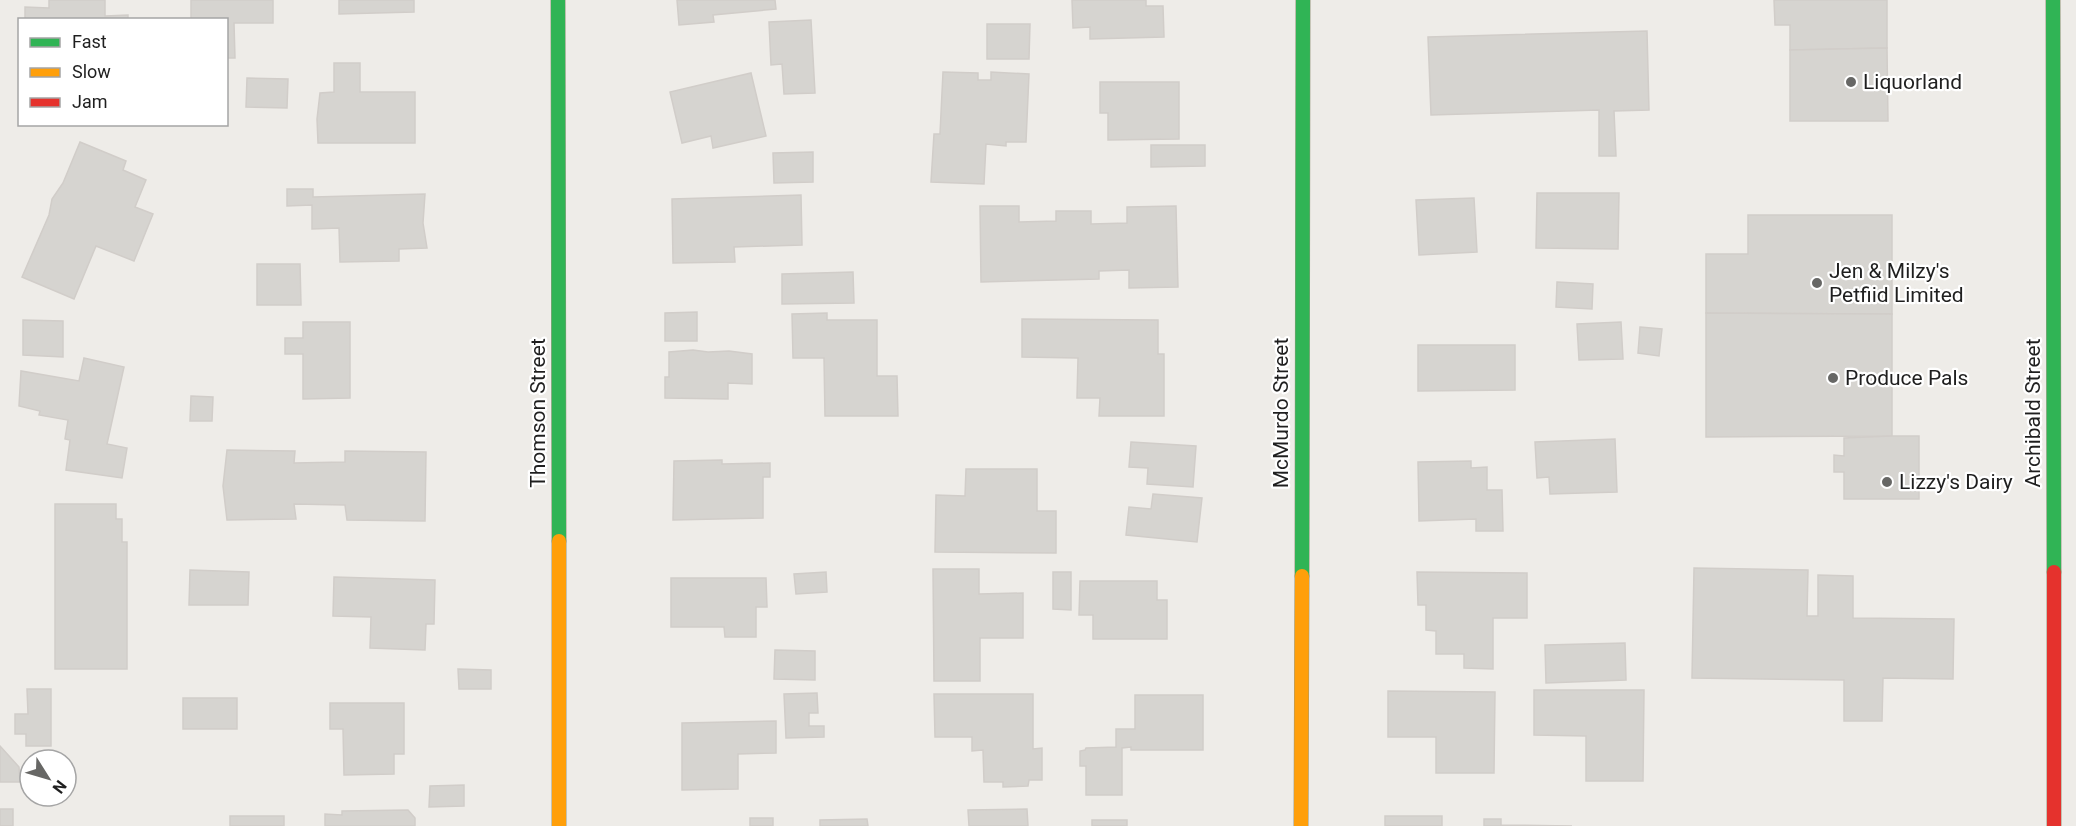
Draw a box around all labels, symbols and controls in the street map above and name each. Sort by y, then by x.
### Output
legend [18,18,228,126]
text: Fast [72,31,107,52]
text: Slow [72,61,111,82]
place label: Liquorland [1863,70,1962,94]
marker: Liquorland [1844,75,1858,89]
text: Jam [72,91,108,112]
place label: Jen & Milzy's Petfiid Limited [1829,259,1964,307]
marker: Jen & Milzy's Petfiid Limited [1810,276,1824,290]
street label: Thomson Street [526,338,550,488]
street label: McMurdo Street [1269,338,1293,488]
street label: Archibald Street [2021,338,2045,488]
place label: Produce Pals [1845,366,1968,390]
marker: Produce Pals [1826,371,1840,385]
place label: Lizzy's Dairy [1899,470,2013,494]
marker: Lizzy's Dairy [1880,475,1894,489]
north arrow [18,748,78,808]
text: N [49,776,71,797]

